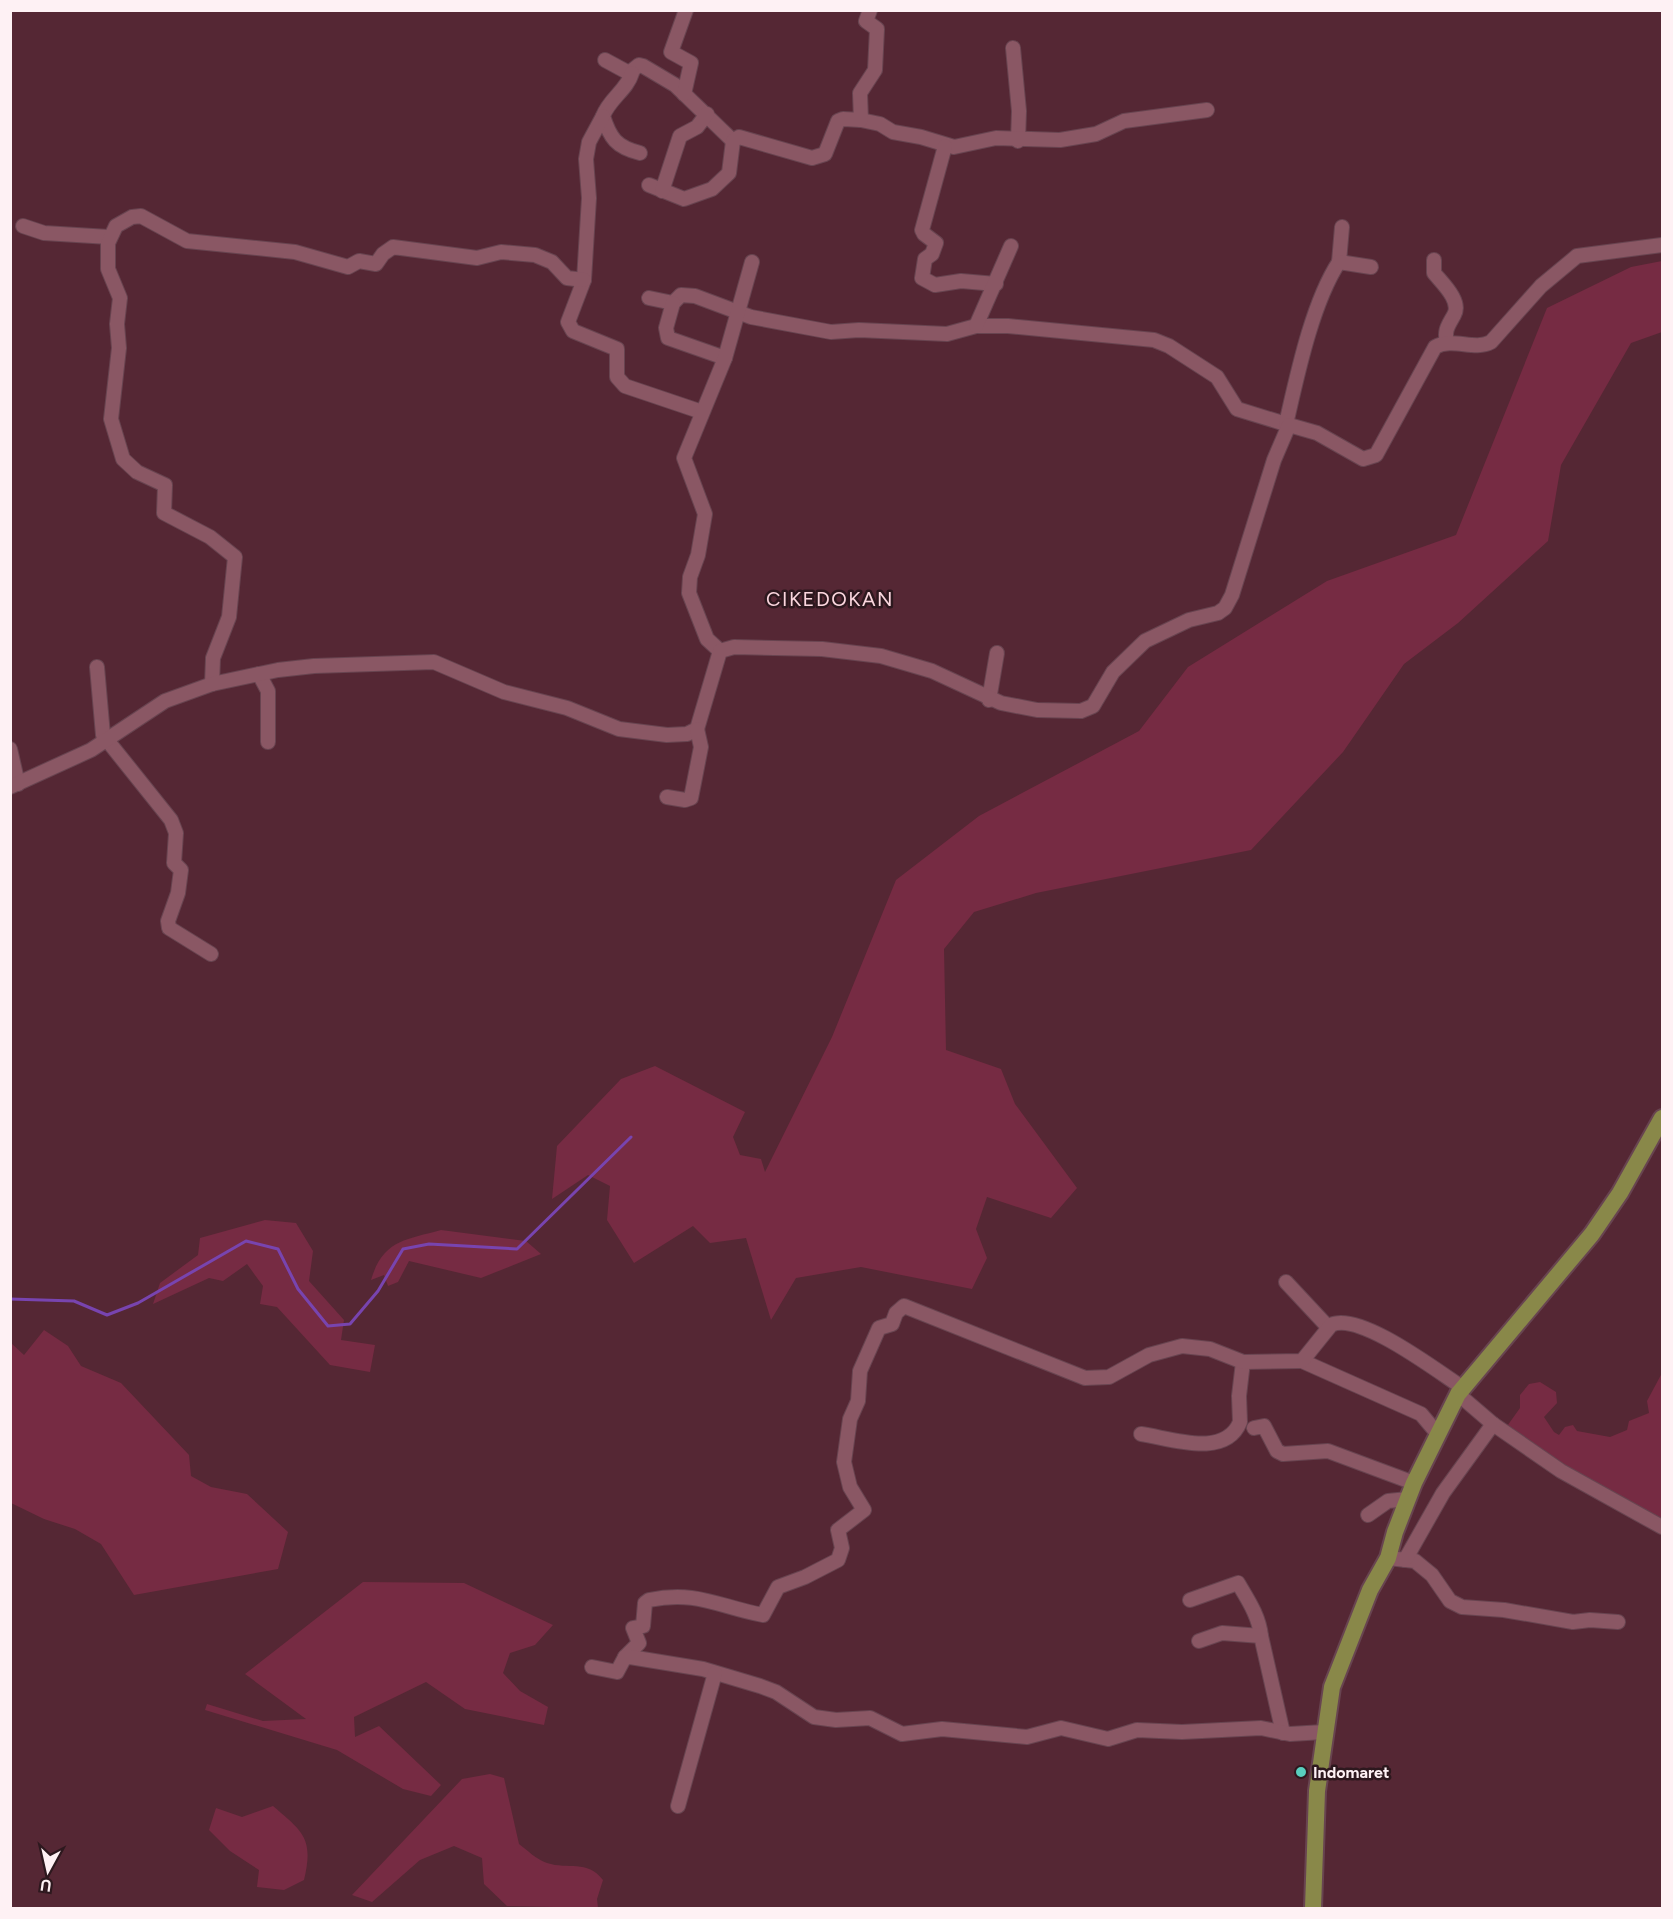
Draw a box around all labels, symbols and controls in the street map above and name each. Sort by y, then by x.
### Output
district label: CIKEDOKAN [766,587,894,611]
place label: Indomaret [1313,1763,1389,1782]
marker: Indomaret [1294,1765,1308,1779]
north arrow [18,1841,78,1901]
text: U [39,1875,53,1896]

